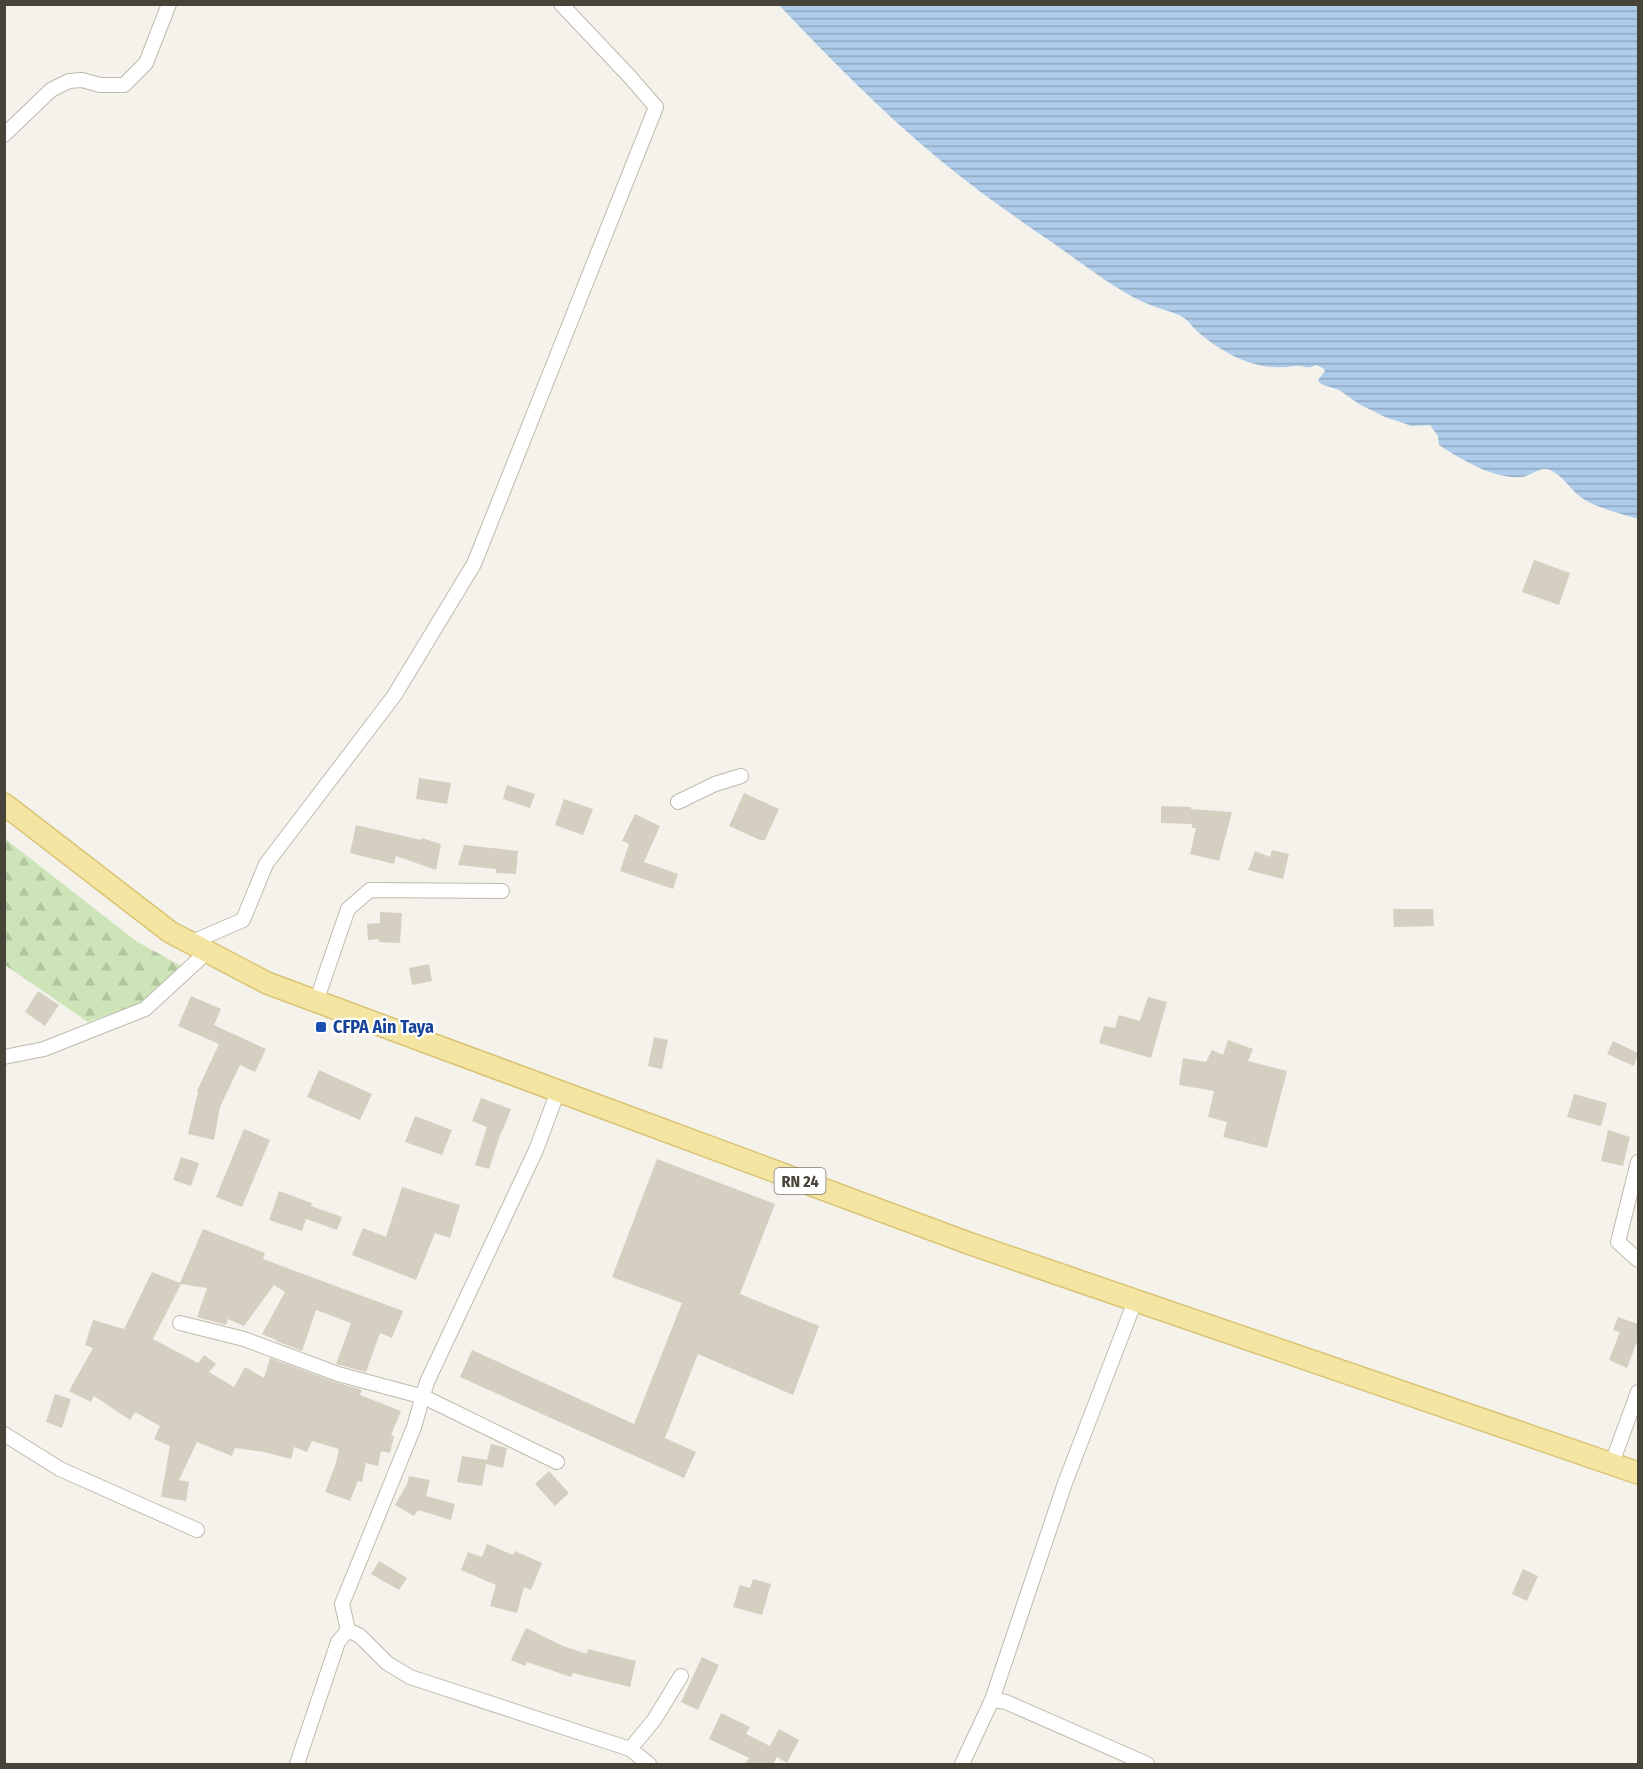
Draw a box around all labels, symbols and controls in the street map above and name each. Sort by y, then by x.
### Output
place label: CFPA Ain Taya [333,1016,434,1038]
marker: CFPA Ain Taya [314,1020,328,1034]
road number: RN 24 [774,1168,826,1194]

